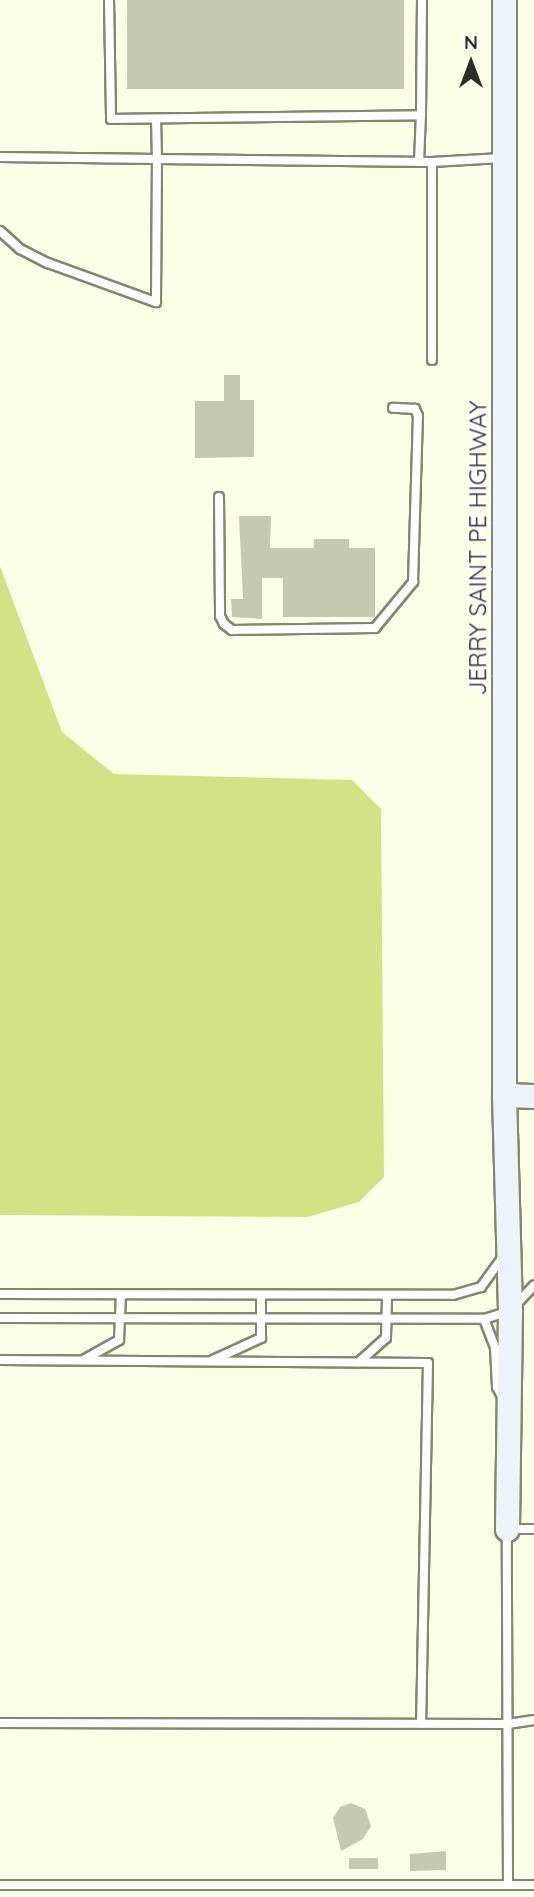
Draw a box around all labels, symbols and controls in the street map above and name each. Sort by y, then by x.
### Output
north arrow [436,28,506,98]
text: N [464,30,478,54]
street label: JERRY SAINT PE HIGHWAY [464,401,492,695]

